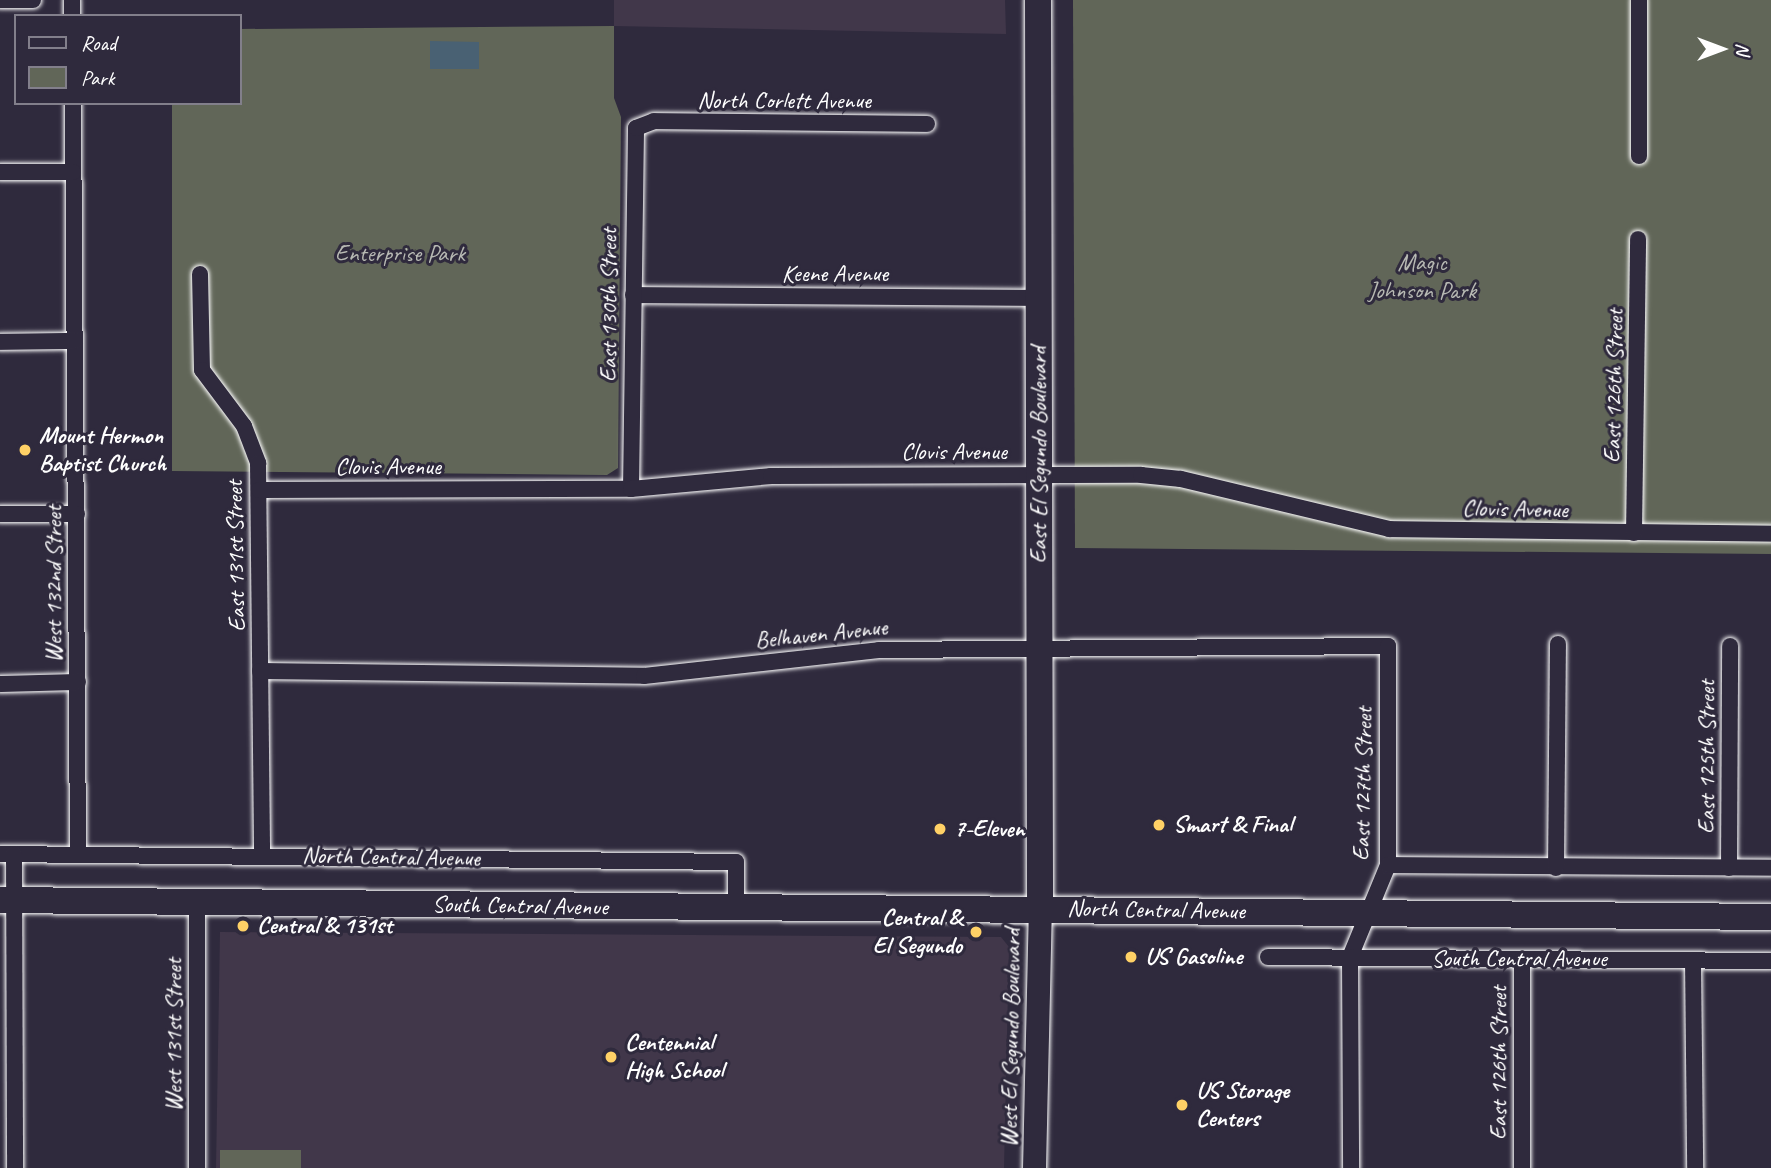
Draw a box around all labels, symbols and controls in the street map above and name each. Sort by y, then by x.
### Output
legend [14,14,242,105]
north arrow [1687,14,1757,84]
text: Road [81,30,116,56]
text: N [1731,43,1755,55]
text: Park [81,65,114,91]
street label: North Corlett Avenue [697,87,871,115]
street label: East 130th Street [595,228,623,382]
park label: Enterprise Park [335,240,465,268]
park label: Magic Johnson Park [1368,249,1476,305]
street label: Keene Avenue [782,260,888,288]
street label: East 126th Street [1598,309,1630,463]
street label: East El Segundo Boulevard [1025,347,1053,563]
place label: Mount Hermon Baptist Church [39,422,167,478]
street label: Clovis Avenue [901,438,1007,466]
marker: Mount Hermon Baptist Church [17,442,33,458]
street label: Clovis Avenue [335,453,441,481]
street label: East 131st Street [220,480,252,632]
street label: Clovis Avenue [1462,494,1568,524]
street label: West 132nd Street [40,505,68,663]
street label: Belhaven Avenue [754,613,888,655]
street label: East 125th Street [1693,680,1721,834]
street label: East 127th Street [1347,707,1379,861]
place label: Smart & Final [1173,811,1292,839]
place label: 7-Eleven [954,815,1025,843]
marker: Smart & Final [1151,817,1167,833]
marker: 7-Eleven [932,821,948,837]
street label: North Central Avenue [302,841,480,873]
street label: South Central Avenue [432,890,608,922]
street label: North Central Avenue [1067,894,1245,926]
place label: Central & El Segundo [873,904,962,960]
place label: Central & 131st [257,912,392,940]
marker: Central & 131st [235,918,251,934]
marker: Central & El Segundo [968,924,984,940]
street label: West El Segundo Boulevard [995,928,1027,1148]
place label: US Gasoline [1145,943,1242,971]
street label: South Central Avenue [1432,945,1606,973]
marker: US Gasoline [1123,949,1139,965]
street label: West 131st Street [160,958,188,1112]
street label: East 126th Street [1485,986,1513,1140]
place label: Centennial High School [625,1029,722,1085]
marker: Centennial High School [603,1049,619,1065]
place label: US Storage Centers [1196,1077,1289,1133]
marker: US Storage Centers [1174,1097,1190,1113]

